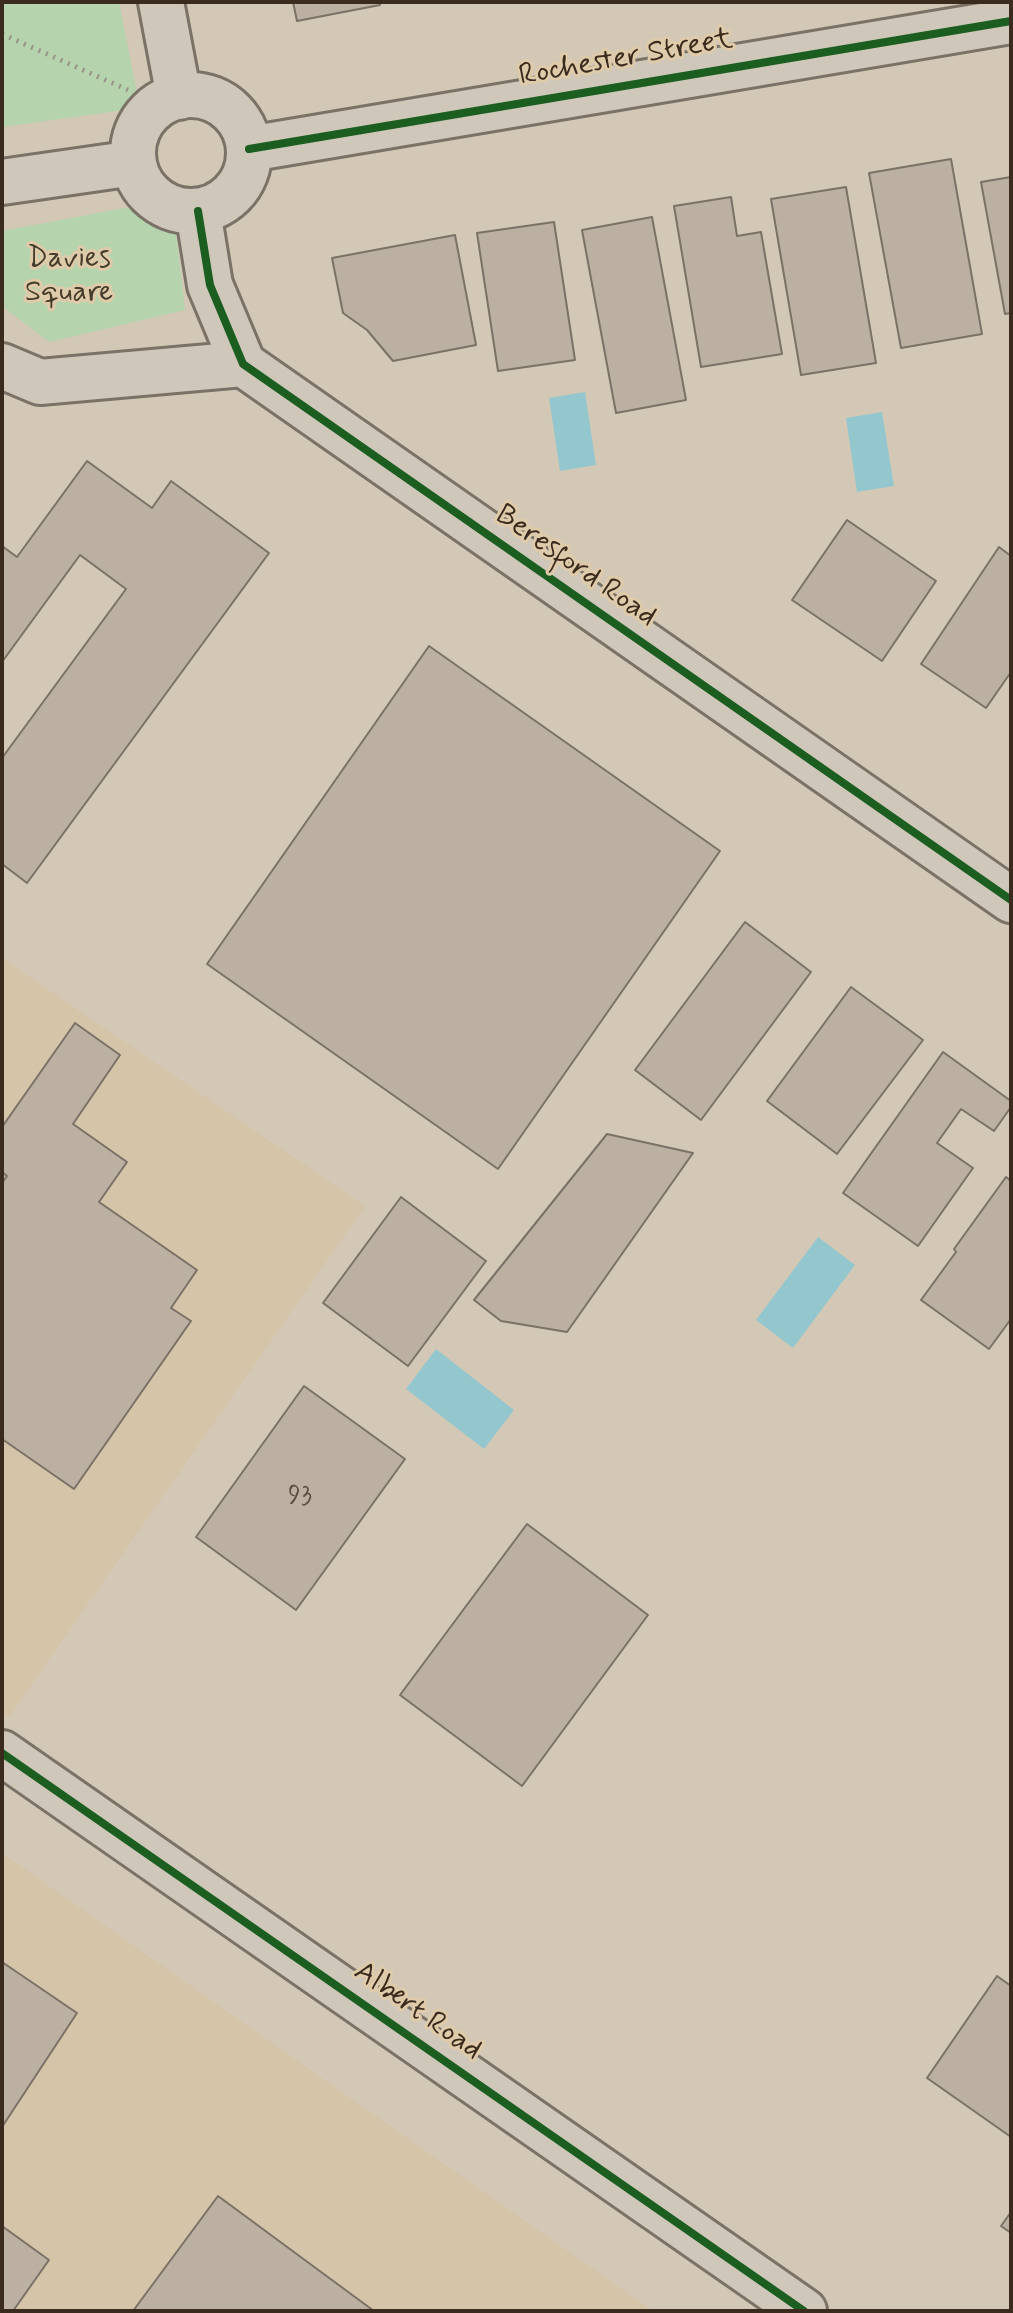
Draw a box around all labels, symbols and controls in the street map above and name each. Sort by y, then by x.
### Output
street label: Rochester Street [516,22,736,96]
park label: Davies Square [25,242,113,312]
street label: Beresford Road [487,498,663,636]
house number: 93 [288,1482,312,1514]
street label: Albert Road [346,1955,488,2069]

